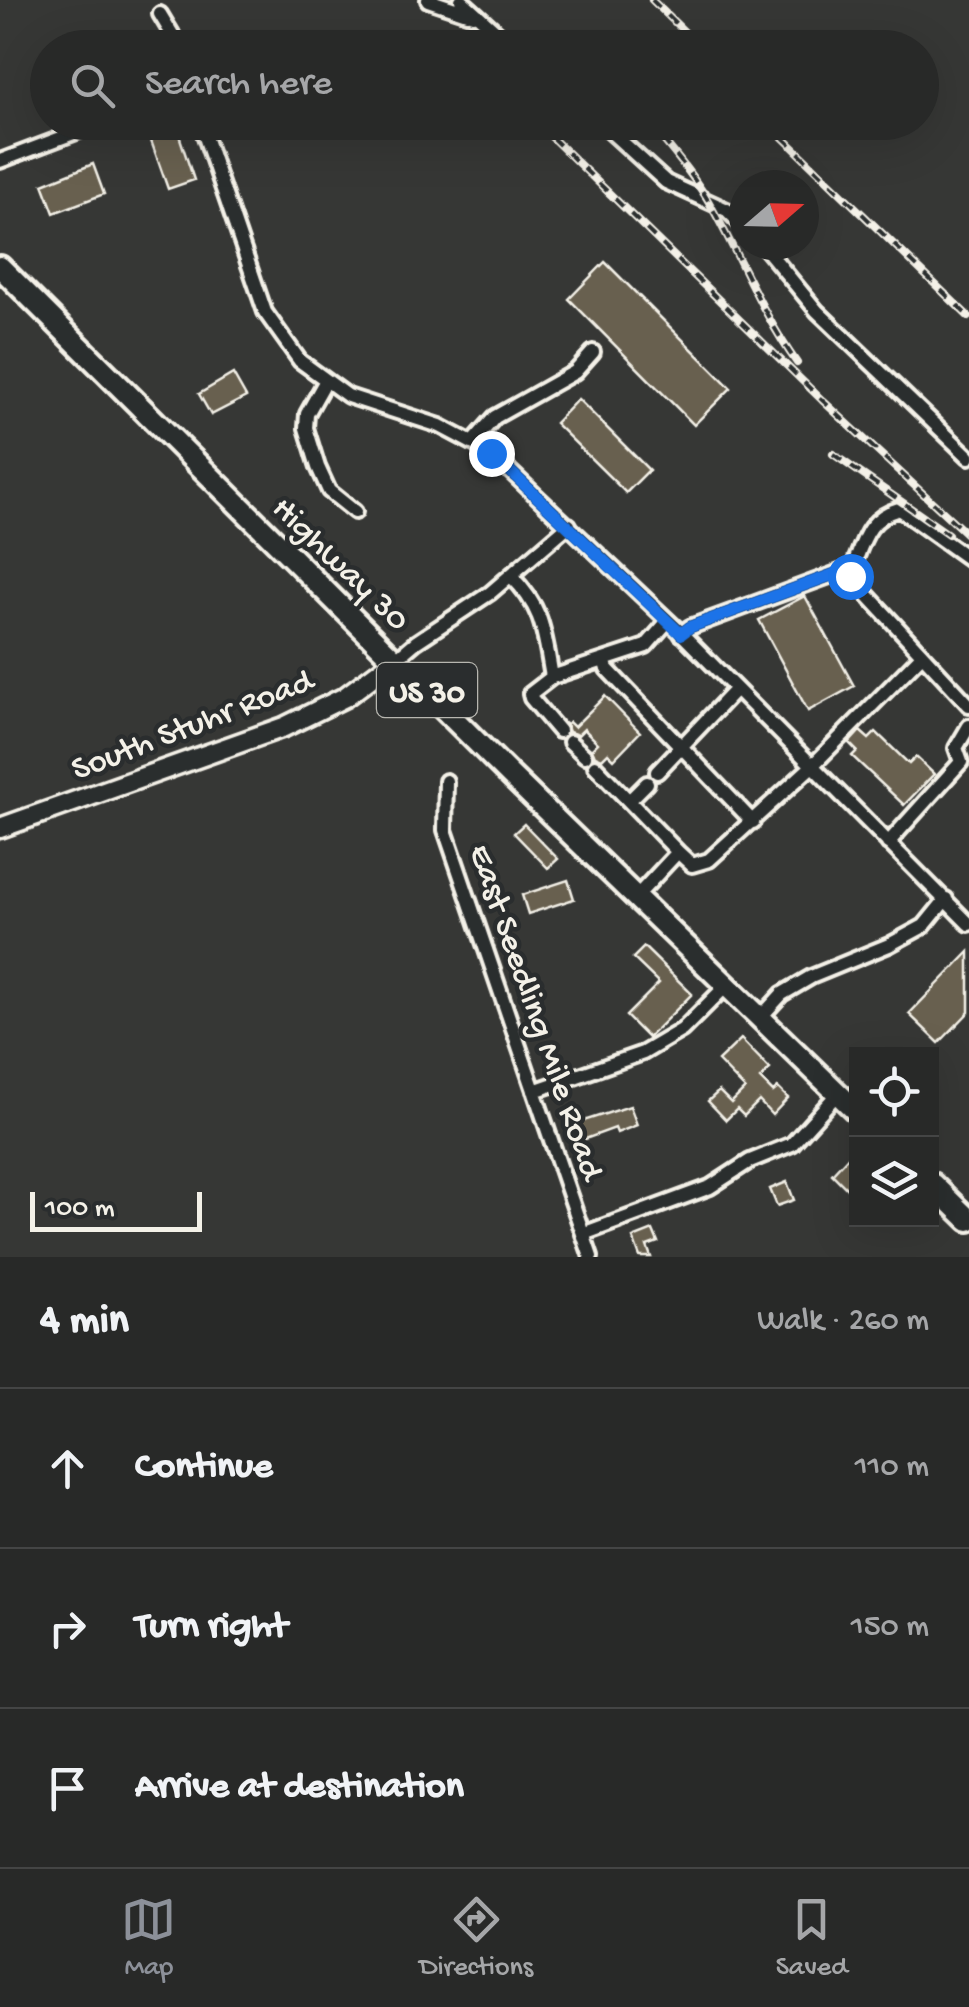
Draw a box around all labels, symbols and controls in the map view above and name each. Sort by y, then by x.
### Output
search box [30,30,939,140]
icon: search [65,58,120,113]
text: Search here [145,63,332,107]
north arrow [729,170,819,260]
route end [469,431,515,477]
street label: Highway 30 [261,490,417,642]
route start [828,554,874,600]
street label: South Stuhr Road [67,661,322,792]
road number: US 30 [377,663,477,717]
street label: East Seedling Mile Road [457,840,611,1188]
map controls [849,1047,939,1227]
button: locate [849,1047,939,1137]
button: layers [849,1137,939,1227]
scale bar [30,1187,202,1232]
text: 100 m [45,1193,115,1226]
text: 4 min [40,1298,129,1347]
text: Walk · 260 m [757,1303,929,1341]
icon: ahead [40,1441,95,1496]
text: Continue [135,1446,273,1490]
text: 110 m [855,1449,929,1487]
icon: right [40,1601,95,1656]
text: Turn right [135,1606,287,1650]
text: 150 m [851,1609,929,1647]
icon: arrive [40,1761,95,1816]
text: Arrive at destination [135,1766,464,1810]
tab: Map [121,1892,176,1985]
tab: Directions [419,1892,533,1985]
tab: Saved [776,1892,848,1985]

